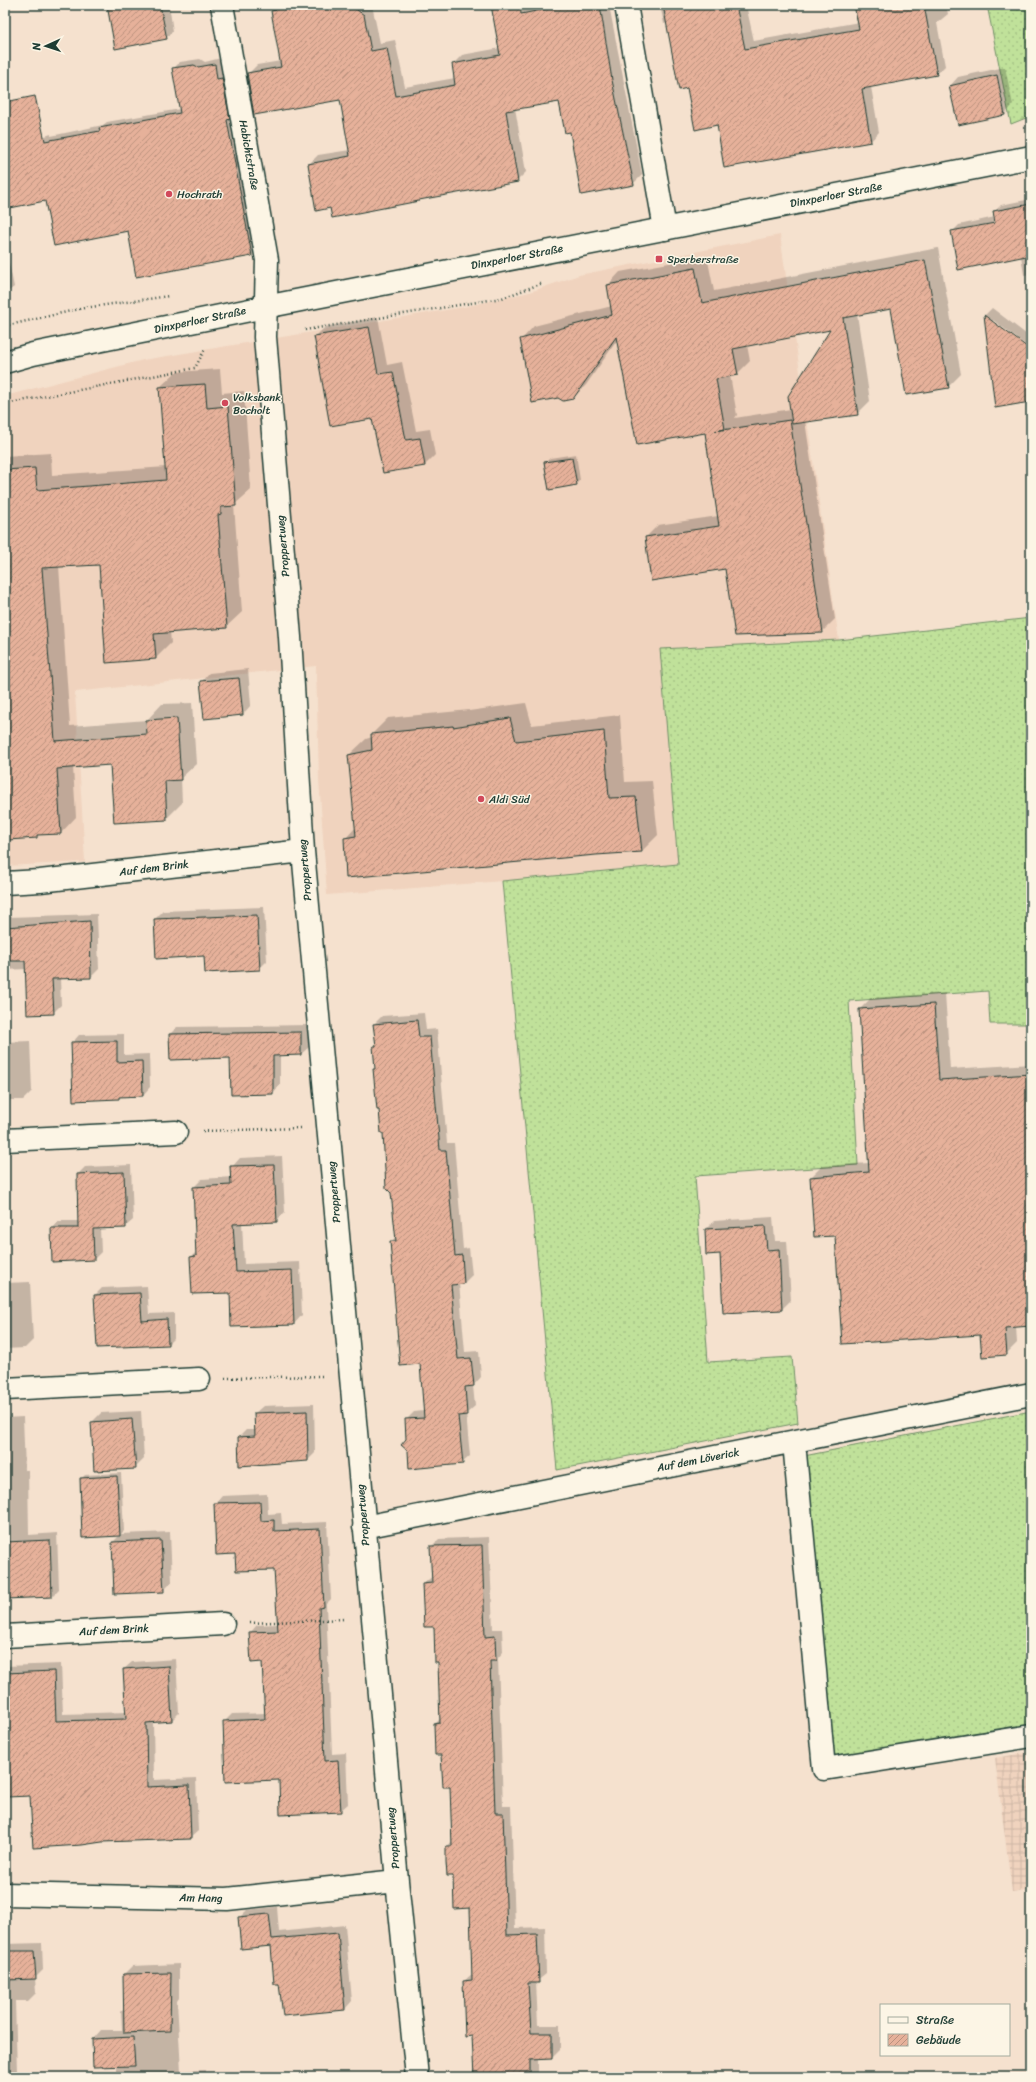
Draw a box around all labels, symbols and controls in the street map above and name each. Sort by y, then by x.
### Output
north arrow [26,26,66,66]
text: N [27,42,46,52]
street label: Habichtstraße [233,118,265,192]
street label: Dinxperloer Straße [788,177,884,213]
place label: Hochrath [177,185,222,204]
marker: Hochrath [164,189,174,199]
street label: Dinxperloer Straße [469,239,565,275]
place label: Sperberstraße [667,250,739,269]
marker: Sperberstraße [654,254,664,264]
street label: Dinxperloer Straße [152,301,248,339]
place label: Volksbank Bocholt [233,388,281,420]
marker: Volksbank Bocholt [220,398,230,408]
street label: Proppertweg [271,514,295,578]
place label: Aldi Süd [488,790,531,809]
marker: Aldi Süd [476,794,486,804]
street label: Proppertweg [293,838,317,902]
street label: Auf dem Brink [117,854,190,882]
street label: Proppertweg [322,1160,346,1224]
street label: Auf dem Löverick [654,1443,741,1477]
street label: Proppertweg [351,1483,375,1547]
street label: Auf dem Brink [78,1619,150,1641]
street label: Proppertweg [381,1806,405,1870]
street label: Am Hang [178,1888,223,1908]
legend [880,2004,1010,2056]
text: Straße [916,2009,954,2031]
text: Gebäude [916,2029,961,2051]

